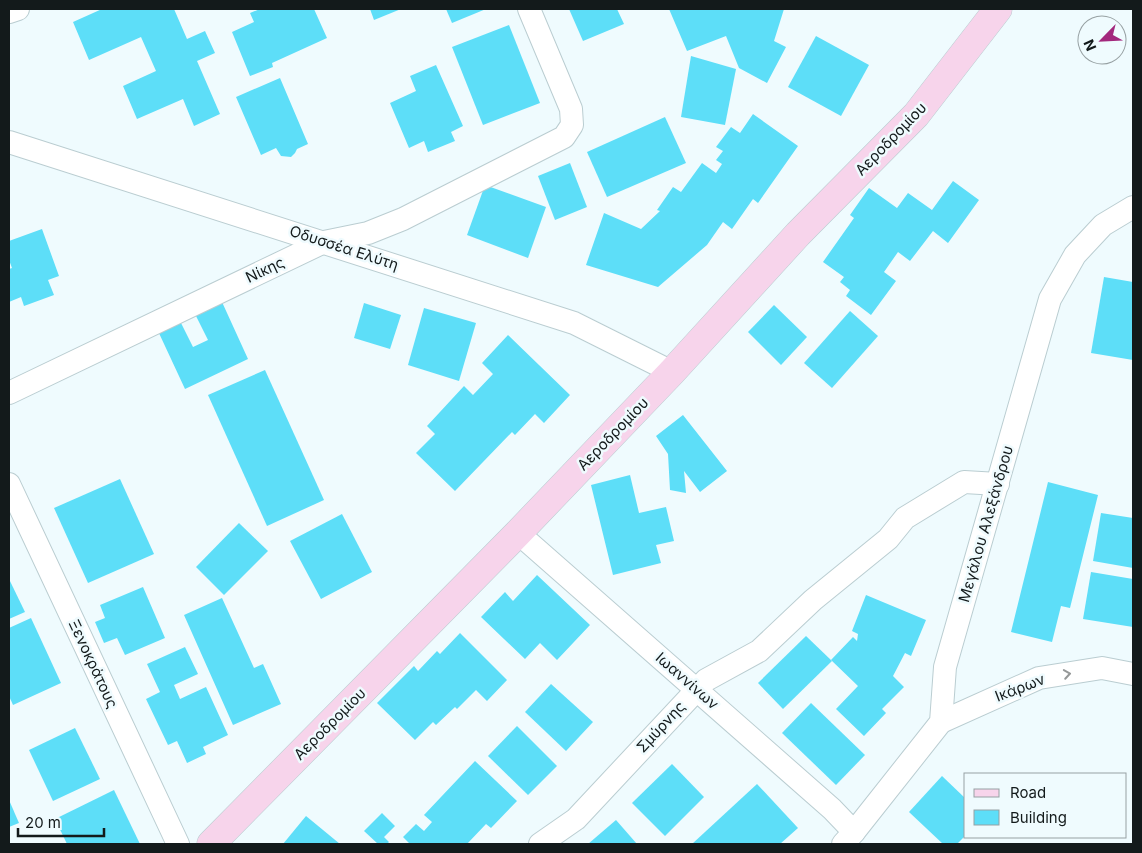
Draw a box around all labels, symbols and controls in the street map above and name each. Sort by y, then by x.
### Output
north arrow [1077,15,1127,65]
text: N [1080,37,1100,54]
street label: Αεροδρομίου [851,98,930,179]
street label: Οδυσσέα Ελύτη [287,221,401,274]
street label: Νίκης [242,252,287,287]
street label: Αεροδρομίου [573,393,652,474]
street label: Μεγάλου Αλεξάνδρου [954,443,1017,604]
street label: Ξενοκράτους [65,616,122,711]
street label: Ιωαννίνων [652,648,723,713]
street label: Ικάρων [992,669,1048,706]
one-way arrow [1063,669,1072,679]
street label: Αεροδρομίου [290,684,370,764]
street label: Σμύρνης [632,697,689,756]
legend [964,773,1127,838]
text: Road [1010,783,1046,802]
scale bar [18,806,104,838]
text: Building [1010,808,1067,827]
text: 20 m [25,813,61,832]

